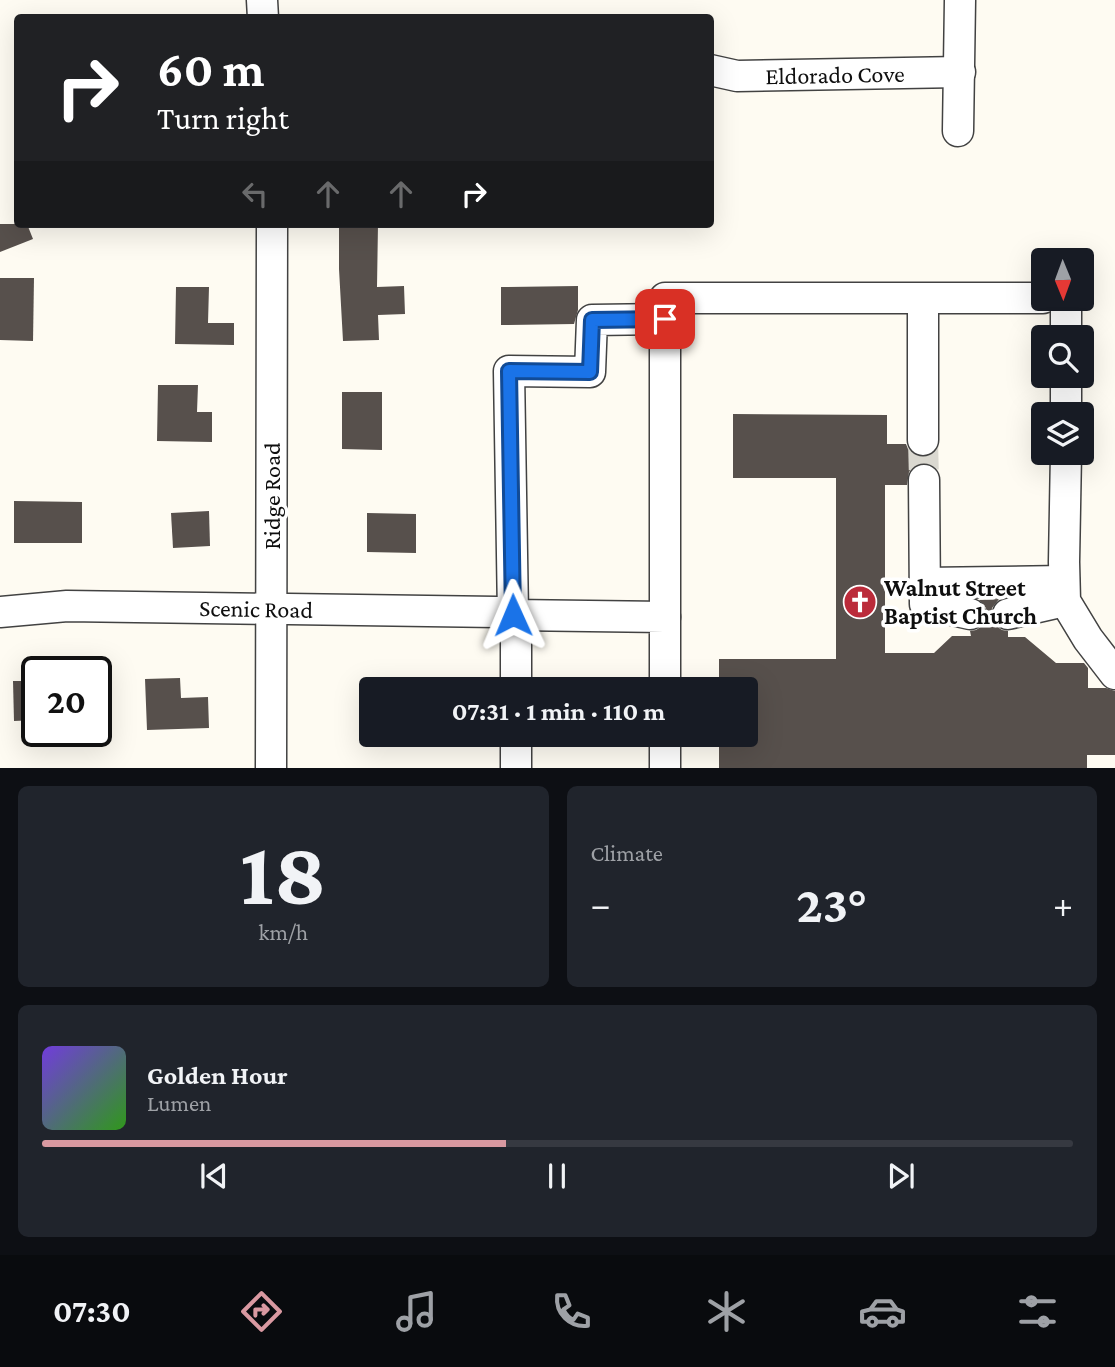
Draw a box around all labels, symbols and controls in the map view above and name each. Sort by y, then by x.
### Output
icon: right [42,42,133,133]
text: 60 m [157,42,264,97]
street label: Eldorado Cove [765,60,905,89]
text: Turn right [157,100,289,136]
icon: left [236,175,274,213]
icon: ahead [309,175,347,213]
icon: ahead [382,175,420,213]
icon: right [455,175,493,213]
north arrow [1031,248,1094,312]
map controls [1031,248,1094,465]
pin [635,289,695,349]
icon: arrive [646,300,684,338]
button: search [1031,325,1094,388]
button: layers [1031,402,1094,465]
street label: Ridge Road [258,442,285,550]
place label: Walnut Street Baptist Church [883,574,1037,629]
position arrow [476,578,550,652]
church icon: Walnut Street Baptist Church [841,583,879,621]
street label: Scenic Road [199,594,314,623]
speed limit sign: 20 [21,656,112,747]
text: 07:31 · 1 min · 110 m [452,697,665,726]
text: 18 [240,822,327,924]
text: Climate [591,840,663,866]
text: 23° [796,875,867,933]
text: − [591,883,611,925]
text: + [1053,883,1073,925]
text: km/h [258,919,308,945]
text: Golden Hour [147,1061,288,1090]
text: Lumen [147,1090,211,1116]
icon: previous [195,1157,233,1195]
icon: pause [538,1157,576,1195]
icon: next [882,1157,920,1195]
icon: directions [237,1287,286,1336]
icon: music [392,1287,441,1336]
icon: phone [547,1287,596,1336]
icon: climate [702,1287,751,1336]
icon: car [858,1287,907,1336]
icon: filters [1013,1287,1062,1336]
text: 07:30 [53,1293,131,1329]

